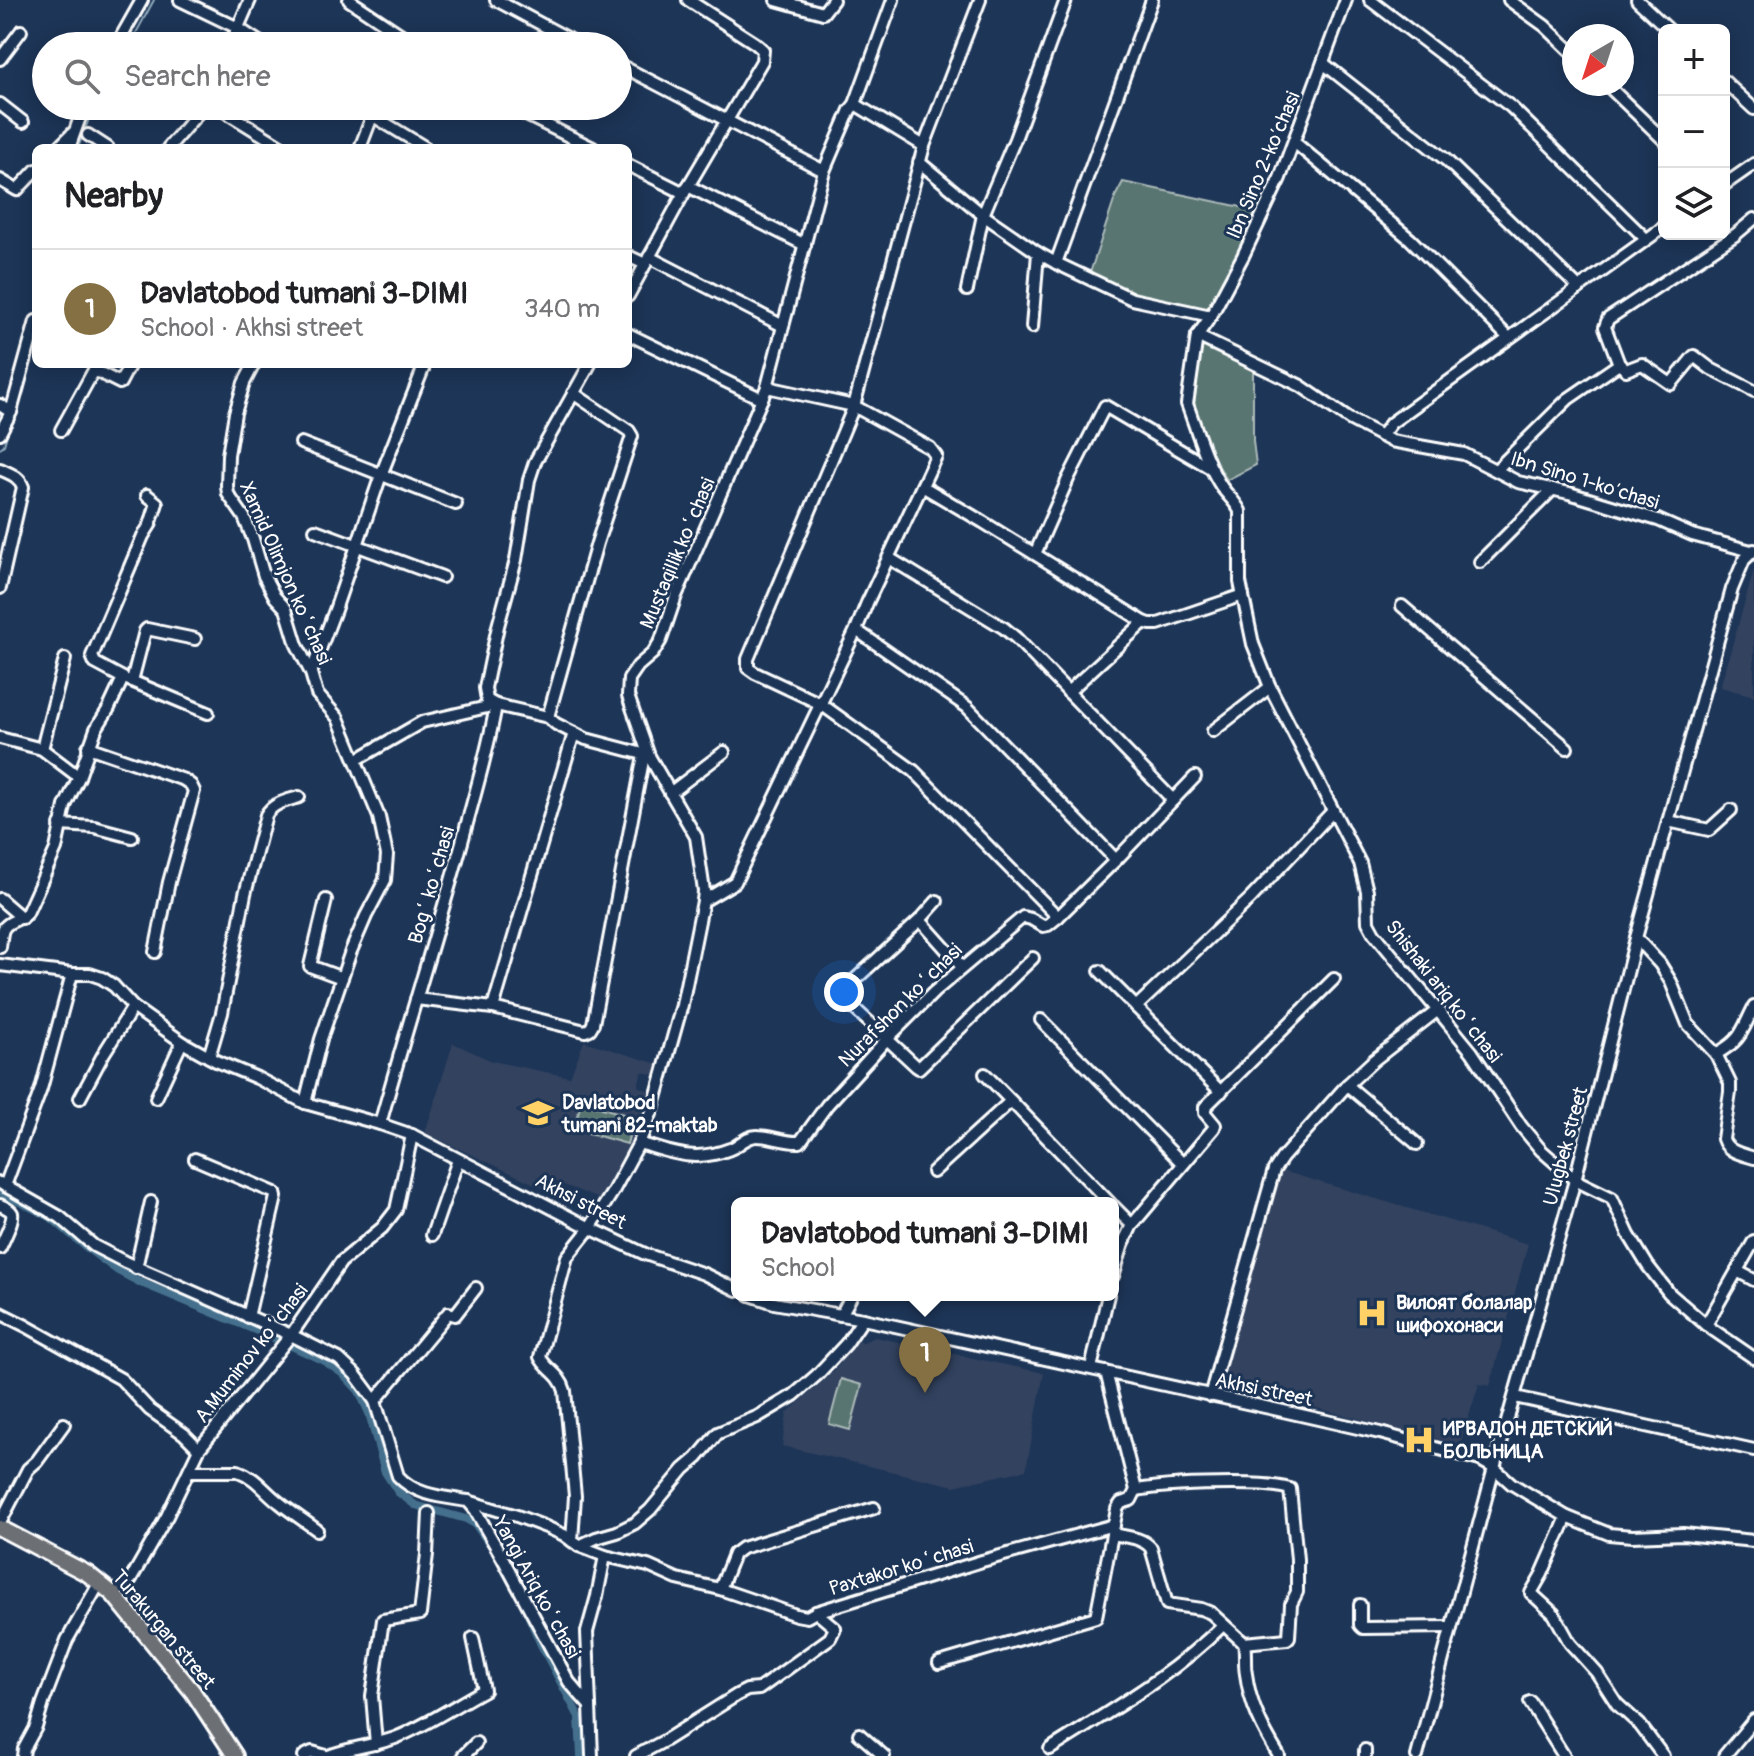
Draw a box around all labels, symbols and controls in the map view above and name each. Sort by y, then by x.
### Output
north arrow [1562,24,1634,96]
map controls [1658,24,1730,240]
button: + [1658,24,1730,96]
search box [32,32,632,120]
icon: search [60,54,104,98]
text: Search here [124,58,271,95]
street label: Ibn Sino 2-koʼchasi [1221,88,1306,243]
button: − [1658,96,1730,168]
button: layers [1658,168,1730,240]
text: Nearby [64,175,163,218]
text: Davlatobod tumani 3-DIMI [140,275,468,312]
text: 1 [85,293,95,325]
text: 340 m [524,293,600,325]
text: School · Akhsi street [140,312,363,344]
street label: Ibn Sino 1-koʼchasi [1507,446,1662,515]
street label: Mustaqillik koʻchasi [634,474,721,633]
street label: Xamid Olimjon koʻchasi [234,478,337,669]
street label: Bogʻ koʻchasi [403,824,460,947]
street label: Shishaki ariq koʻchasi [1380,915,1507,1068]
street label: Nurafshon koʻchasi [833,938,968,1073]
your location [824,972,864,1012]
street label: Ulugbek street [1538,1083,1594,1208]
place label: Davlatobod tumani 82-maktab [561,1090,718,1138]
school or university icon: Davlatobod tumani 82-maktab [521,1096,555,1130]
street label: Akhsi street [531,1168,631,1235]
popup [731,1197,1119,1301]
text: Davlatobod tumani 3-DIMI [761,1215,1089,1252]
text: School [761,1252,835,1284]
street label: A.Muminov koʻchasi [189,1279,314,1428]
place label: Вилоят болалар шифохонаси [1396,1290,1533,1338]
hospital icon: Вилоят болалар шифохонаси [1355,1296,1389,1330]
pin: 1 [899,1327,951,1393]
street label: Akhsi street [1213,1367,1316,1412]
place label: ИРВАДОН ДЕТСКИЙ БОЛЬНИЦА [1443,1416,1612,1464]
hospital icon: ИРВАДОН ДЕТСКИЙ БОЛЬНИЦА [1402,1423,1436,1457]
street label: Yangi Ariq koʻchasi [487,1511,586,1663]
street label: Paxtakor koʻchasi [826,1534,976,1601]
street label: Turakurgan street [106,1564,222,1695]

